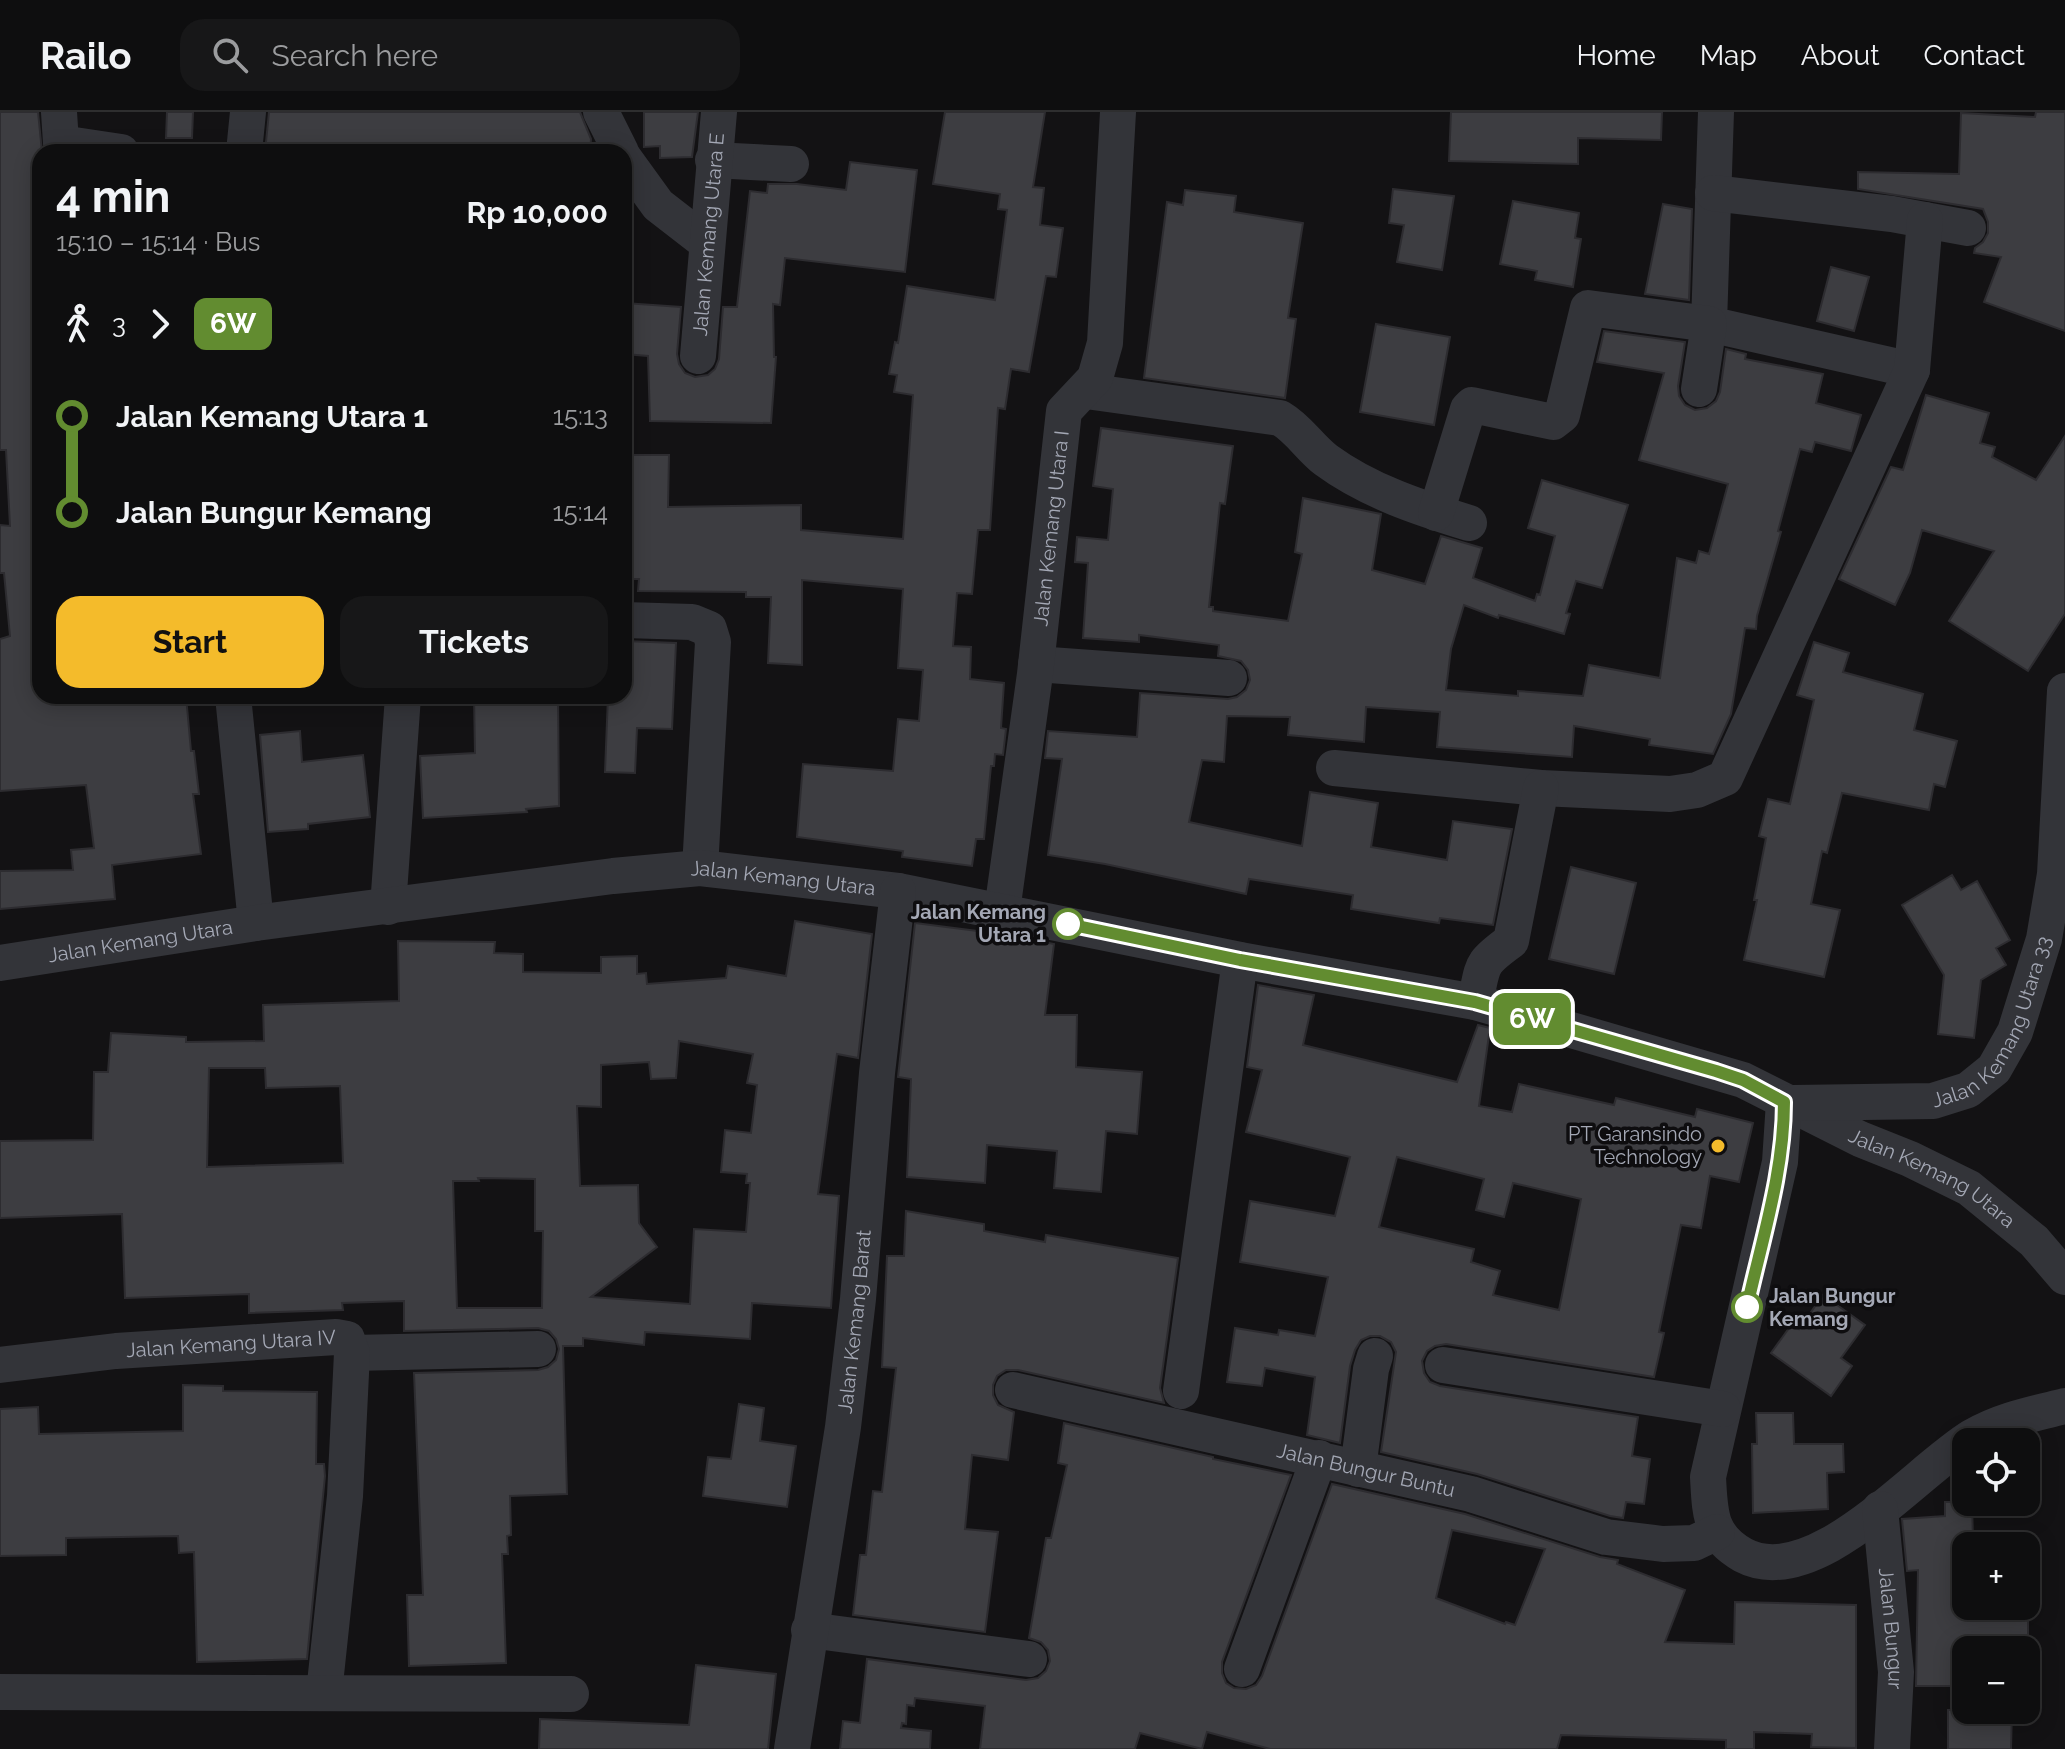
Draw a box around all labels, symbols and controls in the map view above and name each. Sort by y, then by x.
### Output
search box [180,19,740,91]
text: Railo [40,33,132,78]
icon: search [208,33,252,77]
text: Search here [272,38,438,73]
text: Home [1576,39,1656,72]
text: Map [1700,39,1757,72]
text: About [1801,39,1880,72]
text: Contact [1924,39,2025,72]
street label: Jalan Kemang Utara E [688,132,729,337]
text: 4 min [56,171,170,222]
text: Rp 10,000 [467,195,608,230]
text: 15:10 – 15:14 · Bus [56,227,260,257]
icon: walk [56,302,100,346]
icon: forward [138,302,182,346]
text: 6W [210,307,256,340]
text: 3 [112,309,126,339]
text: Jalan Kemang Utara 1 [116,399,428,434]
text: 15:13 [553,401,608,431]
street label: Jalan Kemang Utara I [1028,429,1074,627]
text: Jalan Bungur Kemang [116,495,432,530]
text: 15:14 [552,497,608,527]
button: Start [56,596,324,688]
button: Tickets [340,596,608,688]
street label: Jalan Kemang Utara [689,856,877,900]
place label: Jalan Kemang Utara 1 [911,900,1046,947]
marker: Jalan Kemang Utara 1 [1053,909,1083,939]
street label: Jalan Kemang Utara [46,915,234,967]
street label: Jalan Kemang Utara 33 [1929,933,2056,1113]
line badge: 6W [1496,993,1568,1045]
text: 6W [1509,1002,1555,1035]
place label: PT Garansindo Technology [1568,1122,1702,1169]
street label: Jalan Kemang Utara [1845,1123,2020,1233]
marker: PT Garansindo Technology [1709,1137,1727,1155]
street label: Jalan Kemang Barat [833,1228,876,1415]
place label: Jalan Bungur Kemang [1769,1284,1896,1331]
marker: Jalan Bungur Kemang [1732,1292,1762,1322]
street label: Jalan Kemang Utara IV [125,1325,337,1362]
map controls [1952,1428,2040,1724]
button: locate [1952,1428,2040,1516]
street label: Jalan Bungur Buntu [1275,1438,1457,1502]
button: + [1952,1532,2040,1620]
street label: Jalan Bungur [1874,1567,1908,1690]
button: − [1952,1636,2040,1724]

